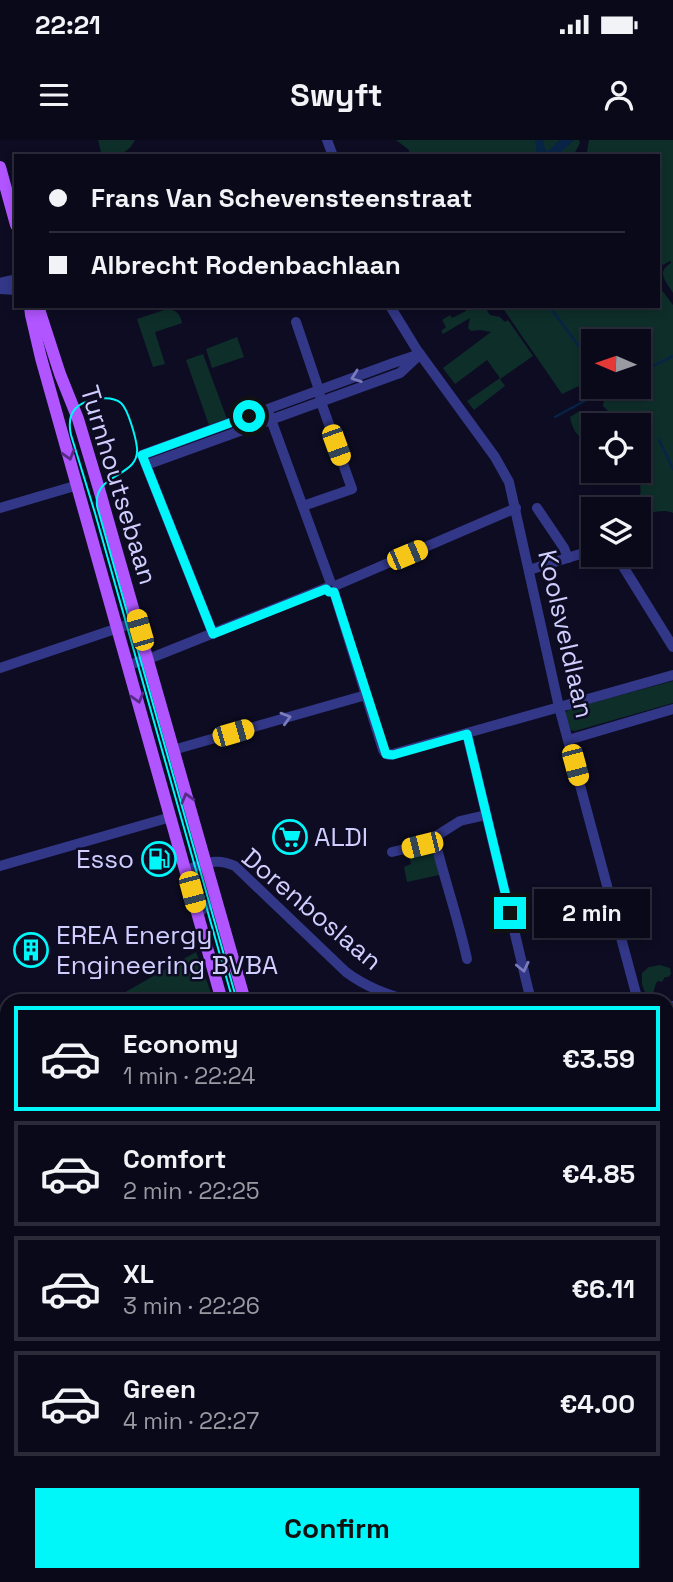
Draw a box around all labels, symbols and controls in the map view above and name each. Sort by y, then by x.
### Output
text: 22:21 [35,8,101,42]
text: Swyft [290,75,383,115]
icon: menu [35,76,73,114]
icon: person [600,76,638,114]
text: Frans Van Schevensteenstraat [91,181,472,215]
text: Albrecht Rodenbachlaan [91,248,401,282]
north arrow [581,329,651,399]
map controls [581,329,651,567]
one-way arrow [350,368,362,382]
street label: Turnhoutsebaan [73,381,165,589]
route start [233,400,265,432]
button: locate [581,413,651,483]
car [319,422,354,468]
one-way arrow [61,449,75,461]
button: layers [581,497,651,567]
car [384,537,431,573]
street label: Koolsveldlaan [530,547,602,721]
car [125,607,156,653]
one-way arrow [130,692,144,704]
one-way arrow [279,712,291,726]
car [210,717,257,749]
car [560,742,591,788]
one-way arrow [181,792,195,804]
supermarket icon: ALDI [271,818,309,856]
place label: ALDI [314,820,368,854]
car [400,830,445,860]
fuel station icon: Esso [140,840,178,878]
street label: Dorenboslaan [235,840,389,978]
place label: Esso [76,842,134,876]
car [177,869,208,915]
callout: 2 min [534,888,650,938]
route end [494,897,526,929]
text: 2 min [562,898,622,928]
place label: EREA Energy Engineering BVBA [56,918,278,982]
building icon: EREA Energy Engineering BVBA [12,931,50,969]
one-way arrow [514,961,529,973]
icon: car [39,1027,102,1090]
text: Economy [123,1027,239,1061]
text: €3.59 [562,1042,635,1076]
text: 1 min · 22:24 [123,1061,255,1091]
icon: car [39,1142,102,1205]
text: Comfort [123,1142,226,1176]
text: €4.85 [562,1157,635,1191]
text: 2 min · 22:25 [123,1176,260,1206]
icon: car [39,1257,102,1320]
text: XL [123,1257,154,1291]
text: €6.11 [571,1272,635,1306]
text: 3 min · 22:26 [123,1291,260,1321]
icon: car [39,1372,102,1435]
text: Green [123,1372,196,1406]
text: €4.00 [560,1387,635,1421]
text: 4 min · 22:27 [123,1406,259,1436]
button: Confirm [35,1488,639,1568]

